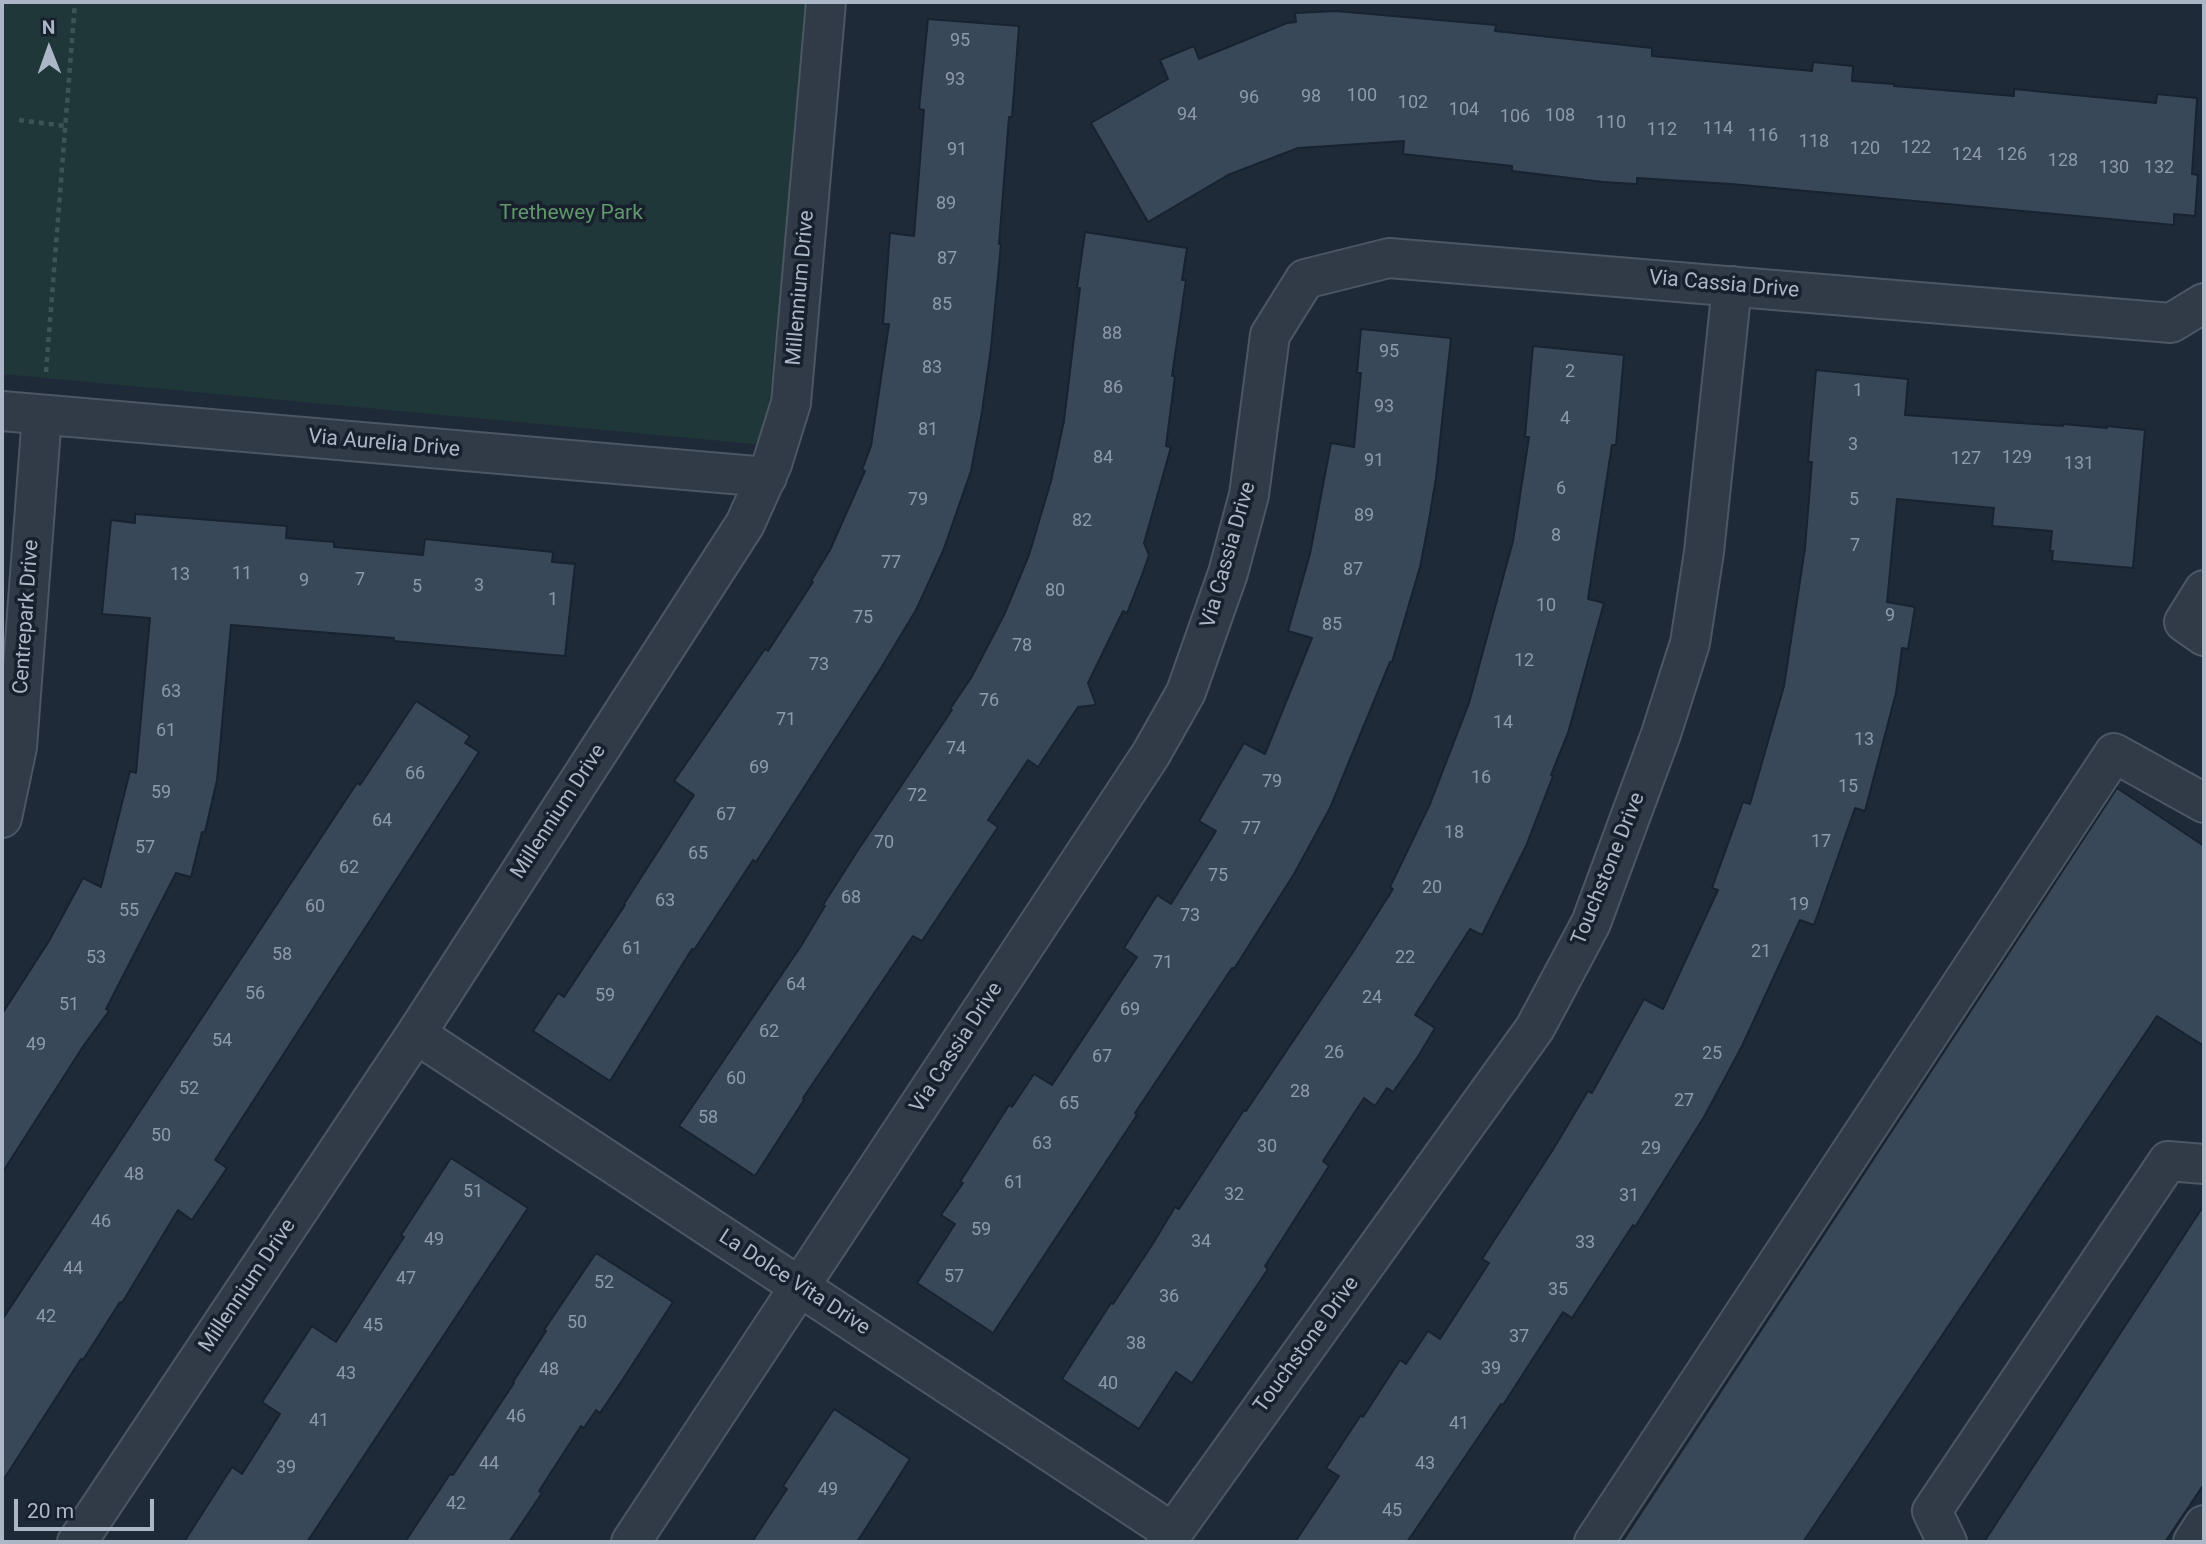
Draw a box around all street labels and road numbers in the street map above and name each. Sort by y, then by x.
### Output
street label: Millennium Drive [782,209,820,367]
street label: Via Cassia Drive [1648,266,1800,304]
street label: Via Aurelia Drive [307,425,461,463]
street label: Via Cassia Drive [1196,479,1262,631]
street label: Centrepark Drive [9,539,45,695]
street label: Millennium Drive [506,740,612,884]
street label: Touchstone Drive [1567,789,1651,949]
street label: Via Cassia Drive [905,978,1009,1118]
street label: Millennium Drive [194,1215,302,1357]
street label: La Dolce Vita Drive [714,1225,874,1341]
street label: Touchstone Drive [1249,1272,1365,1418]

